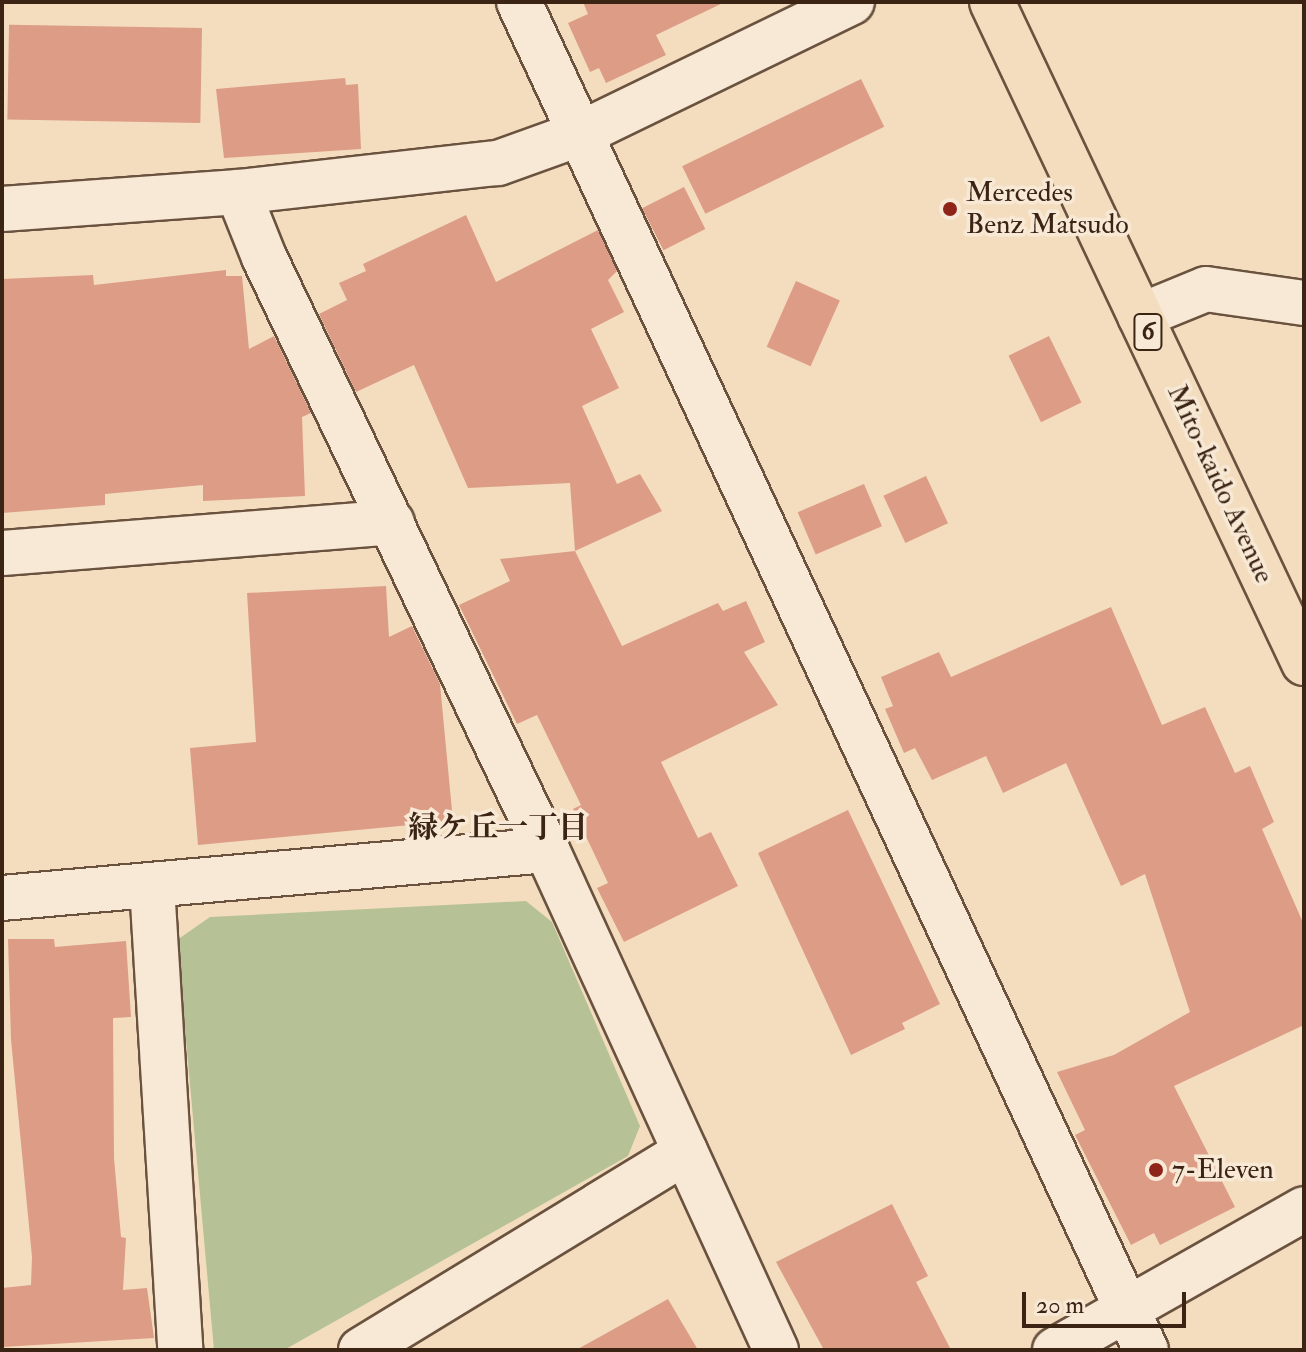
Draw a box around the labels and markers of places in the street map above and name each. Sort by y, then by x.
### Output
place label: Mercedes Benz Matsudo [966,176,1129,242]
marker: Mercedes Benz Matsudo [941,200,959,218]
place label: 7-Eleven [1172,1153,1274,1187]
marker: 7-Eleven [1147,1161,1165,1179]

